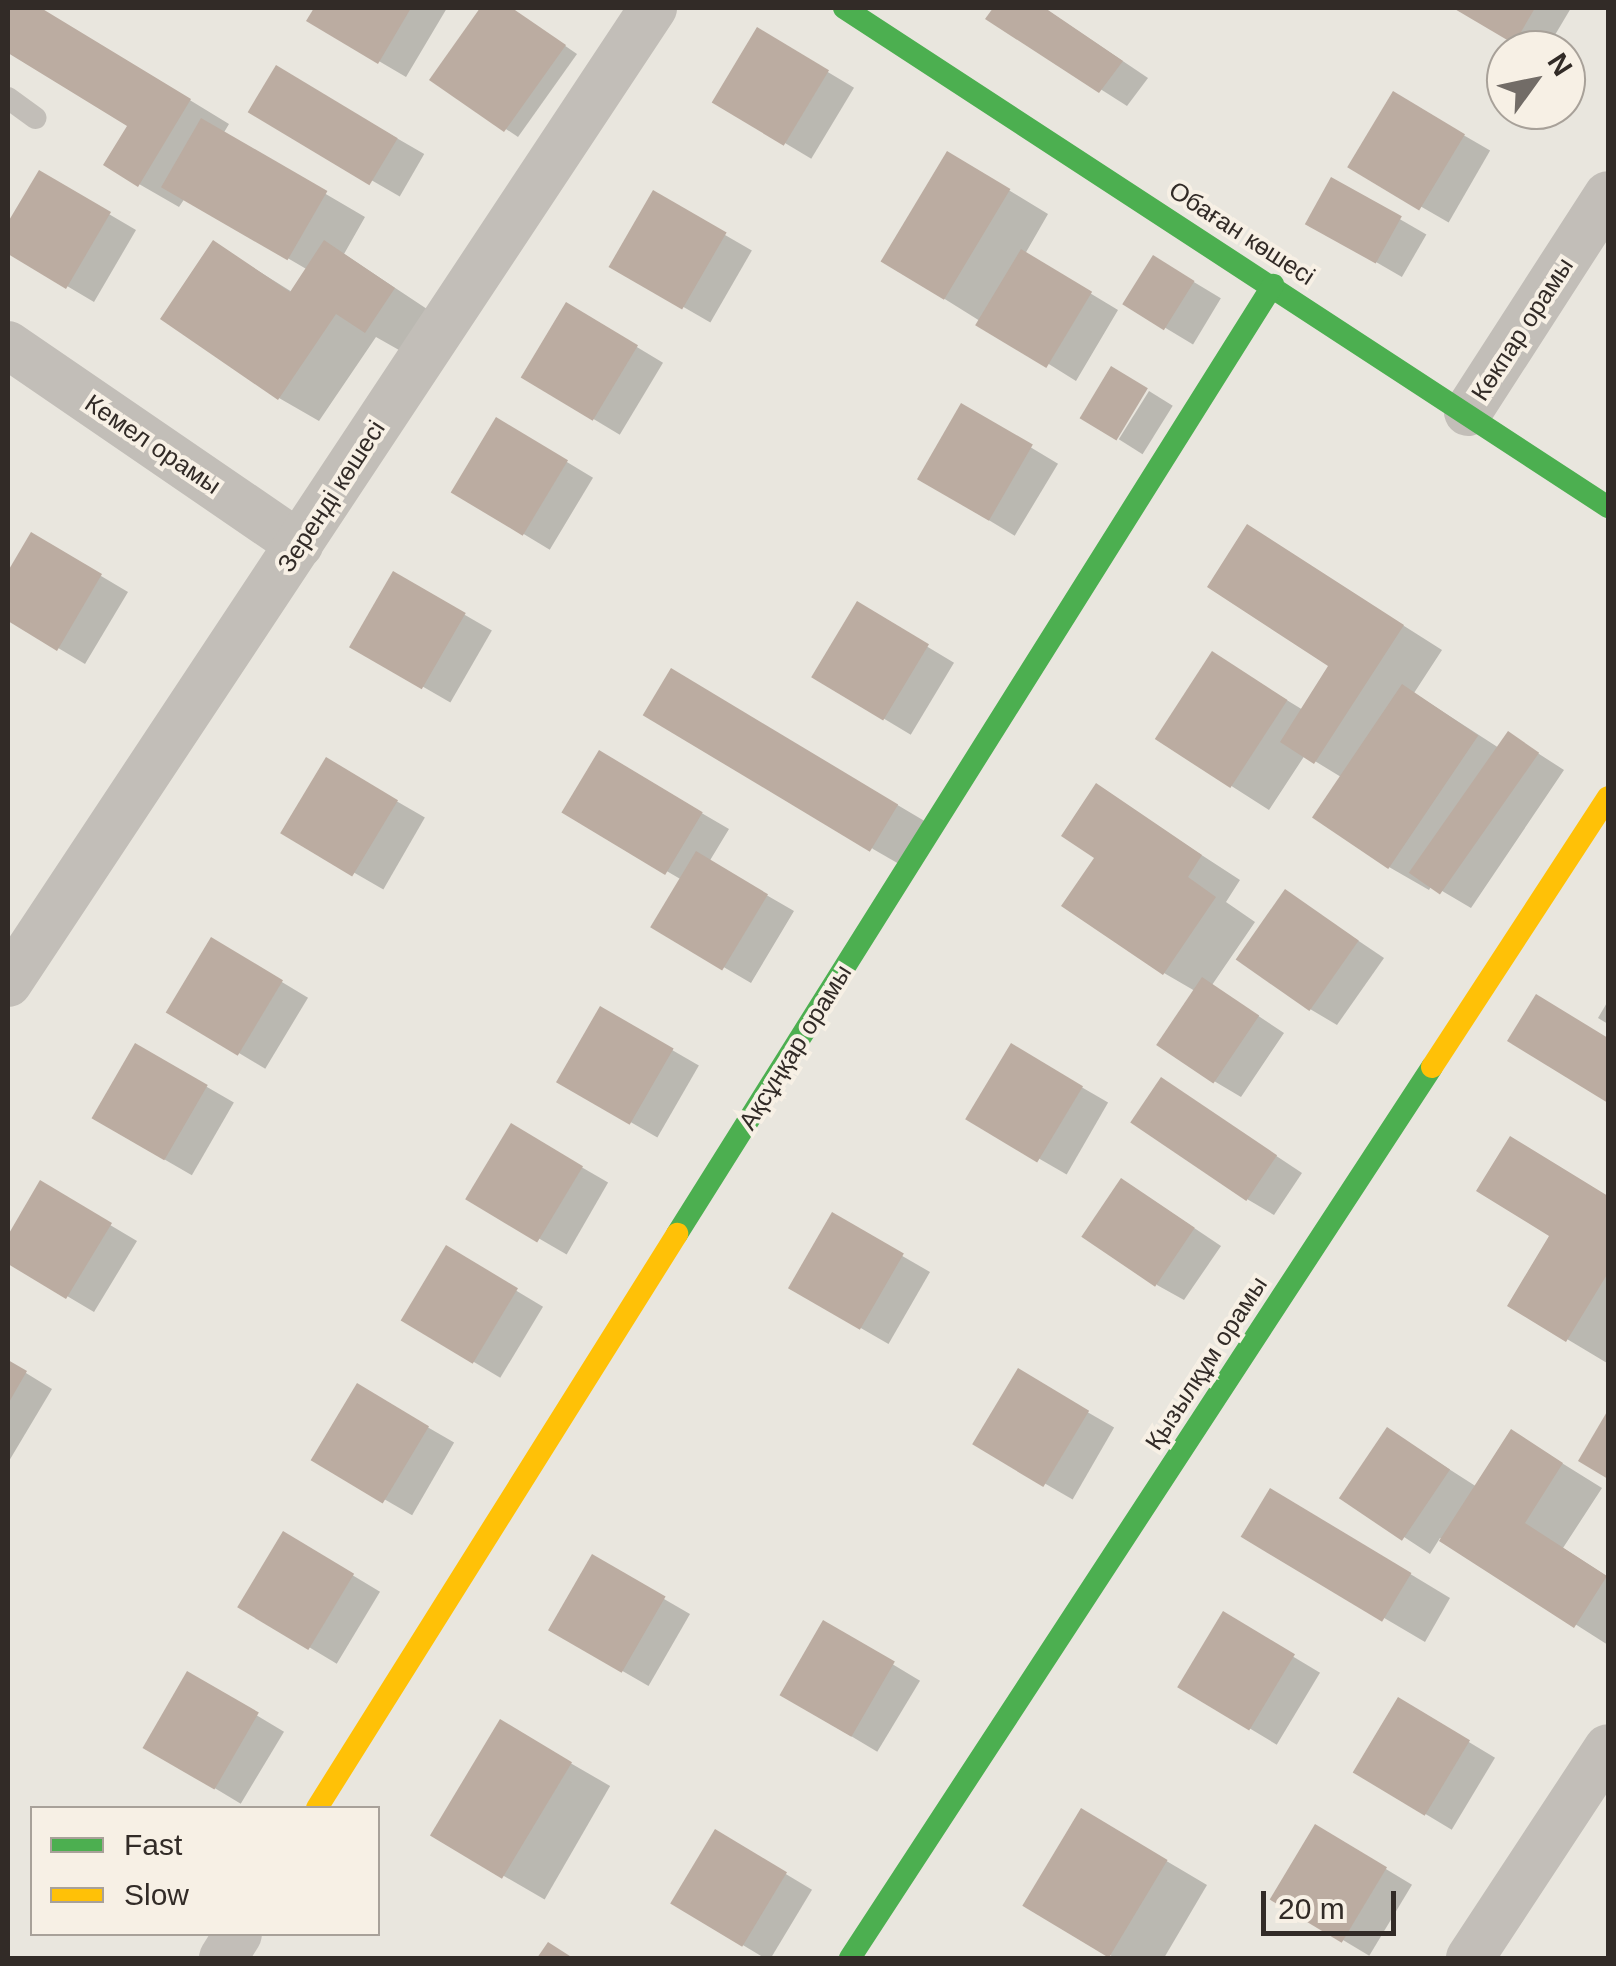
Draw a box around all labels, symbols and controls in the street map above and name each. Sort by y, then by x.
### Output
north arrow [1486,30,1586,130]
text: N [1541,48,1578,81]
street label: Обаған көшесі [1163,175,1321,291]
street label: Көкпар орамы [1465,252,1579,406]
street label: Кемел орамы [79,388,227,500]
street label: Зеренді көшесі [271,415,391,577]
street label: Ақсұңқар орамы [732,959,858,1135]
street label: Қызылқұм орамы [1139,1271,1273,1455]
legend [30,1806,380,1936]
text: Fast [124,1828,182,1861]
scale bar [1266,1871,1401,1933]
text: Slow [124,1878,189,1911]
text: 20 m [1278,1892,1345,1925]

